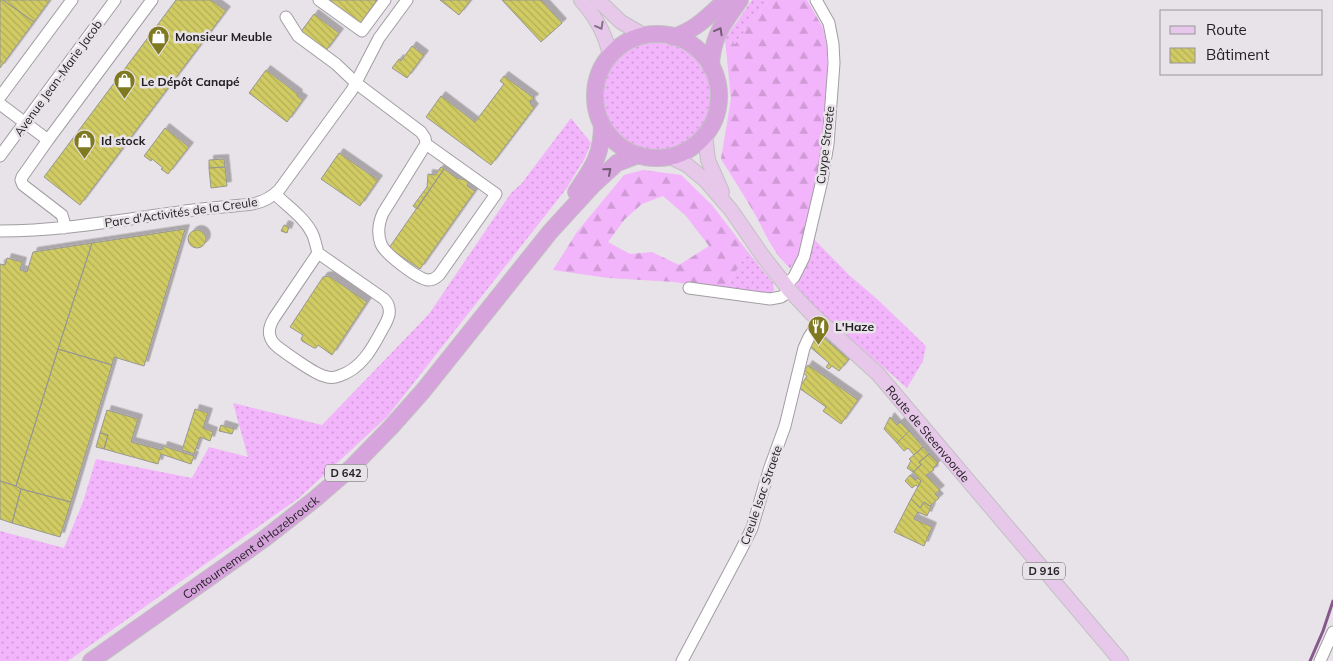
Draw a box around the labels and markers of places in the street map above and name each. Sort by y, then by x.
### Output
shop icon: Monsieur Meuble [147,24,171,55]
place label: Monsieur Meuble [175,29,272,44]
shop icon: Le Dépôt Canapé [113,69,137,100]
place label: Le Dépôt Canapé [141,74,240,89]
shop icon: Id stock [73,128,97,159]
place label: Id stock [101,133,146,148]
restaurant icon: L'Haze [807,314,831,345]
place label: L'Haze [835,319,875,334]

